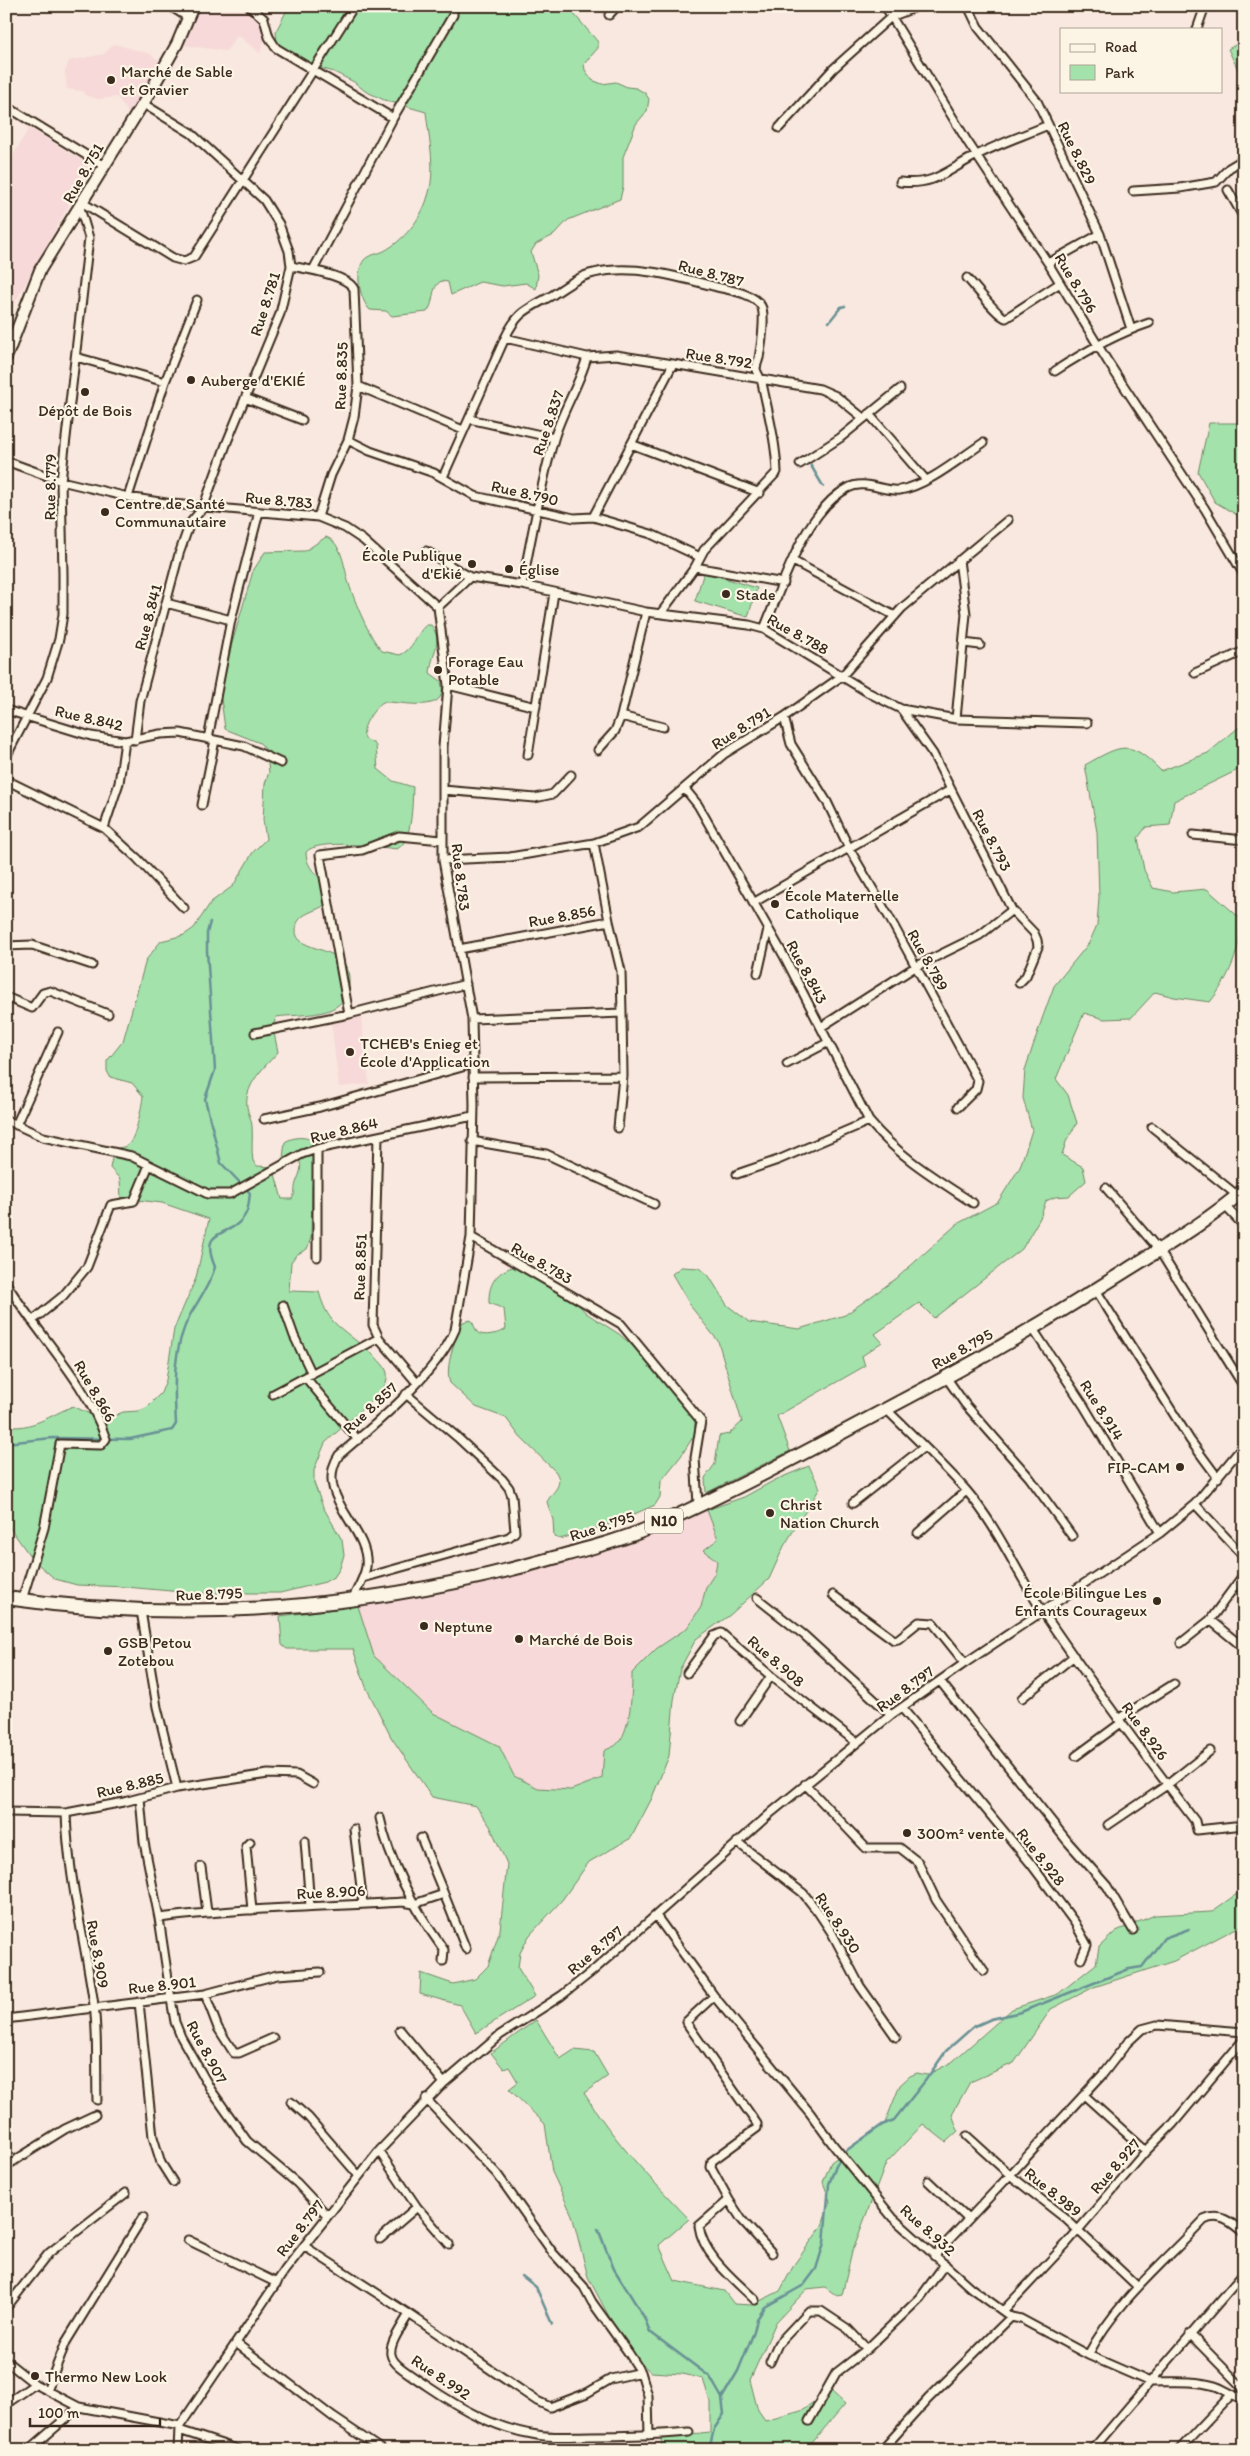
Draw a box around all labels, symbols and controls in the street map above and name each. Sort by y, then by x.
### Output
legend [1060,28,1222,92]
text: Road [1105,38,1138,56]
place label: Marché de Sable et Gravier [121,62,233,99]
text: Park [1105,64,1135,82]
marker: Marché de Sable et Gravier [105,74,117,86]
street label: Rue 8.829 [1054,118,1100,188]
street label: Rue 8.751 [58,139,108,206]
street label: Rue 8.796 [1051,249,1101,317]
street label: Rue 8.787 [676,255,746,291]
street label: Rue 8.781 [246,269,284,339]
street label: Rue 8.835 [330,342,352,410]
street label: Rue 8.792 [684,343,754,373]
place label: Auberge d'EKIÉ [201,371,305,390]
marker: Auberge d'EKIÉ [185,374,197,386]
marker: Dépôt de Bois [79,386,91,398]
street label: Rue 8.837 [528,388,568,458]
place label: Dépôt de Bois [38,401,132,420]
street label: Rue 8.779 [40,454,60,520]
street label: Rue 8.790 [489,476,561,510]
street label: Rue 8.783 [244,488,314,512]
place label: Centre de Santé Communautaire [115,494,226,531]
marker: Centre de Santé Communautaire [99,506,111,518]
place label: École Publique d'Ekié [362,546,462,583]
marker: École Publique d'Ekié [466,558,478,570]
place label: Église [519,560,559,579]
marker: Église [503,563,515,575]
street label: Rue 8.841 [130,581,166,652]
place label: Stade [736,585,776,604]
marker: Stade [720,588,732,600]
street label: Rue 8.788 [764,609,832,659]
place label: Forage Eau Potable [448,652,524,689]
marker: Forage Eau Potable [432,664,444,676]
street label: Rue 8.842 [53,701,125,735]
street label: Rue 8.791 [708,702,775,754]
street label: Rue 8.793 [968,806,1016,875]
street label: Rue 8.783 [447,842,475,912]
place label: École Maternelle Catholique [785,886,899,923]
marker: École Maternelle Catholique [769,898,781,910]
street label: Rue 8.856 [527,901,597,931]
street label: Rue 8.789 [903,926,953,994]
street label: Rue 8.843 [782,937,832,1007]
place label: TCHEB's Enieg et École d'Application [360,1034,490,1071]
marker: TCHEB's Enieg et École d'Application [344,1046,356,1058]
street label: Rue 8.864 [308,1113,380,1147]
street label: Rue 8.851 [349,1233,371,1301]
street label: Rue 8.783 [508,1238,576,1288]
street label: Rue 8.795 [928,1324,996,1374]
street label: Rue 8.866 [70,1357,120,1425]
street label: Rue 8.914 [1076,1376,1128,1444]
street label: Rue 8.857 [339,1378,401,1438]
place label: FIP-CAM [1107,1458,1170,1477]
marker: FIP-CAM [1174,1461,1186,1473]
place label: Christ Nation Church [780,1495,880,1532]
street label: Rue 8.795 [567,1507,637,1545]
marker: Christ Nation Church [764,1507,776,1519]
road number: N10 [645,1508,683,1534]
street label: Rue 8.795 [175,1583,243,1605]
place label: École Bilingue Les Enfants Courageux [1015,1583,1147,1620]
marker: École Bilingue Les Enfants Courageux [1151,1595,1163,1607]
place label: Neptune [434,1617,493,1636]
marker: Neptune [418,1620,430,1632]
place label: Marché de Bois [529,1630,633,1649]
street label: Rue 8.908 [744,1631,809,1691]
place label: GSB Petou Zotebou [118,1633,192,1670]
marker: Marché de Bois [513,1633,525,1645]
marker: GSB Petou Zotebou [102,1645,114,1657]
street label: Rue 8.797 [872,1662,938,1716]
street label: Rue 8.926 [1117,1698,1173,1764]
street label: Rue 8.885 [95,1768,165,1802]
place label: 300m² vente [917,1824,1005,1843]
street label: Rue 8.928 [1013,1824,1070,1890]
marker: 300m² vente [901,1827,913,1839]
street label: Rue 8.906 [296,1881,366,1903]
street label: Rue 8.930 [811,1889,865,1957]
street label: Rue 8.909 [83,1918,113,1990]
street label: Rue 8.797 [563,1921,627,1979]
street label: Rue 8.901 [127,1972,197,1998]
street label: Rue 8.907 [183,2017,232,2087]
street label: Rue 8.927 [1086,2134,1144,2198]
street label: Rue 8.989 [1021,2163,1085,2221]
street label: Rue 8.797 [272,2196,328,2260]
street label: Rue 8.932 [896,2200,960,2260]
street label: Rue 8.992 [408,2350,475,2404]
place label: Thermo New Look [45,2367,167,2386]
marker: Thermo New Look [29,2370,41,2382]
scale bar [30,2396,160,2428]
text: 100 m [38,2404,80,2422]

